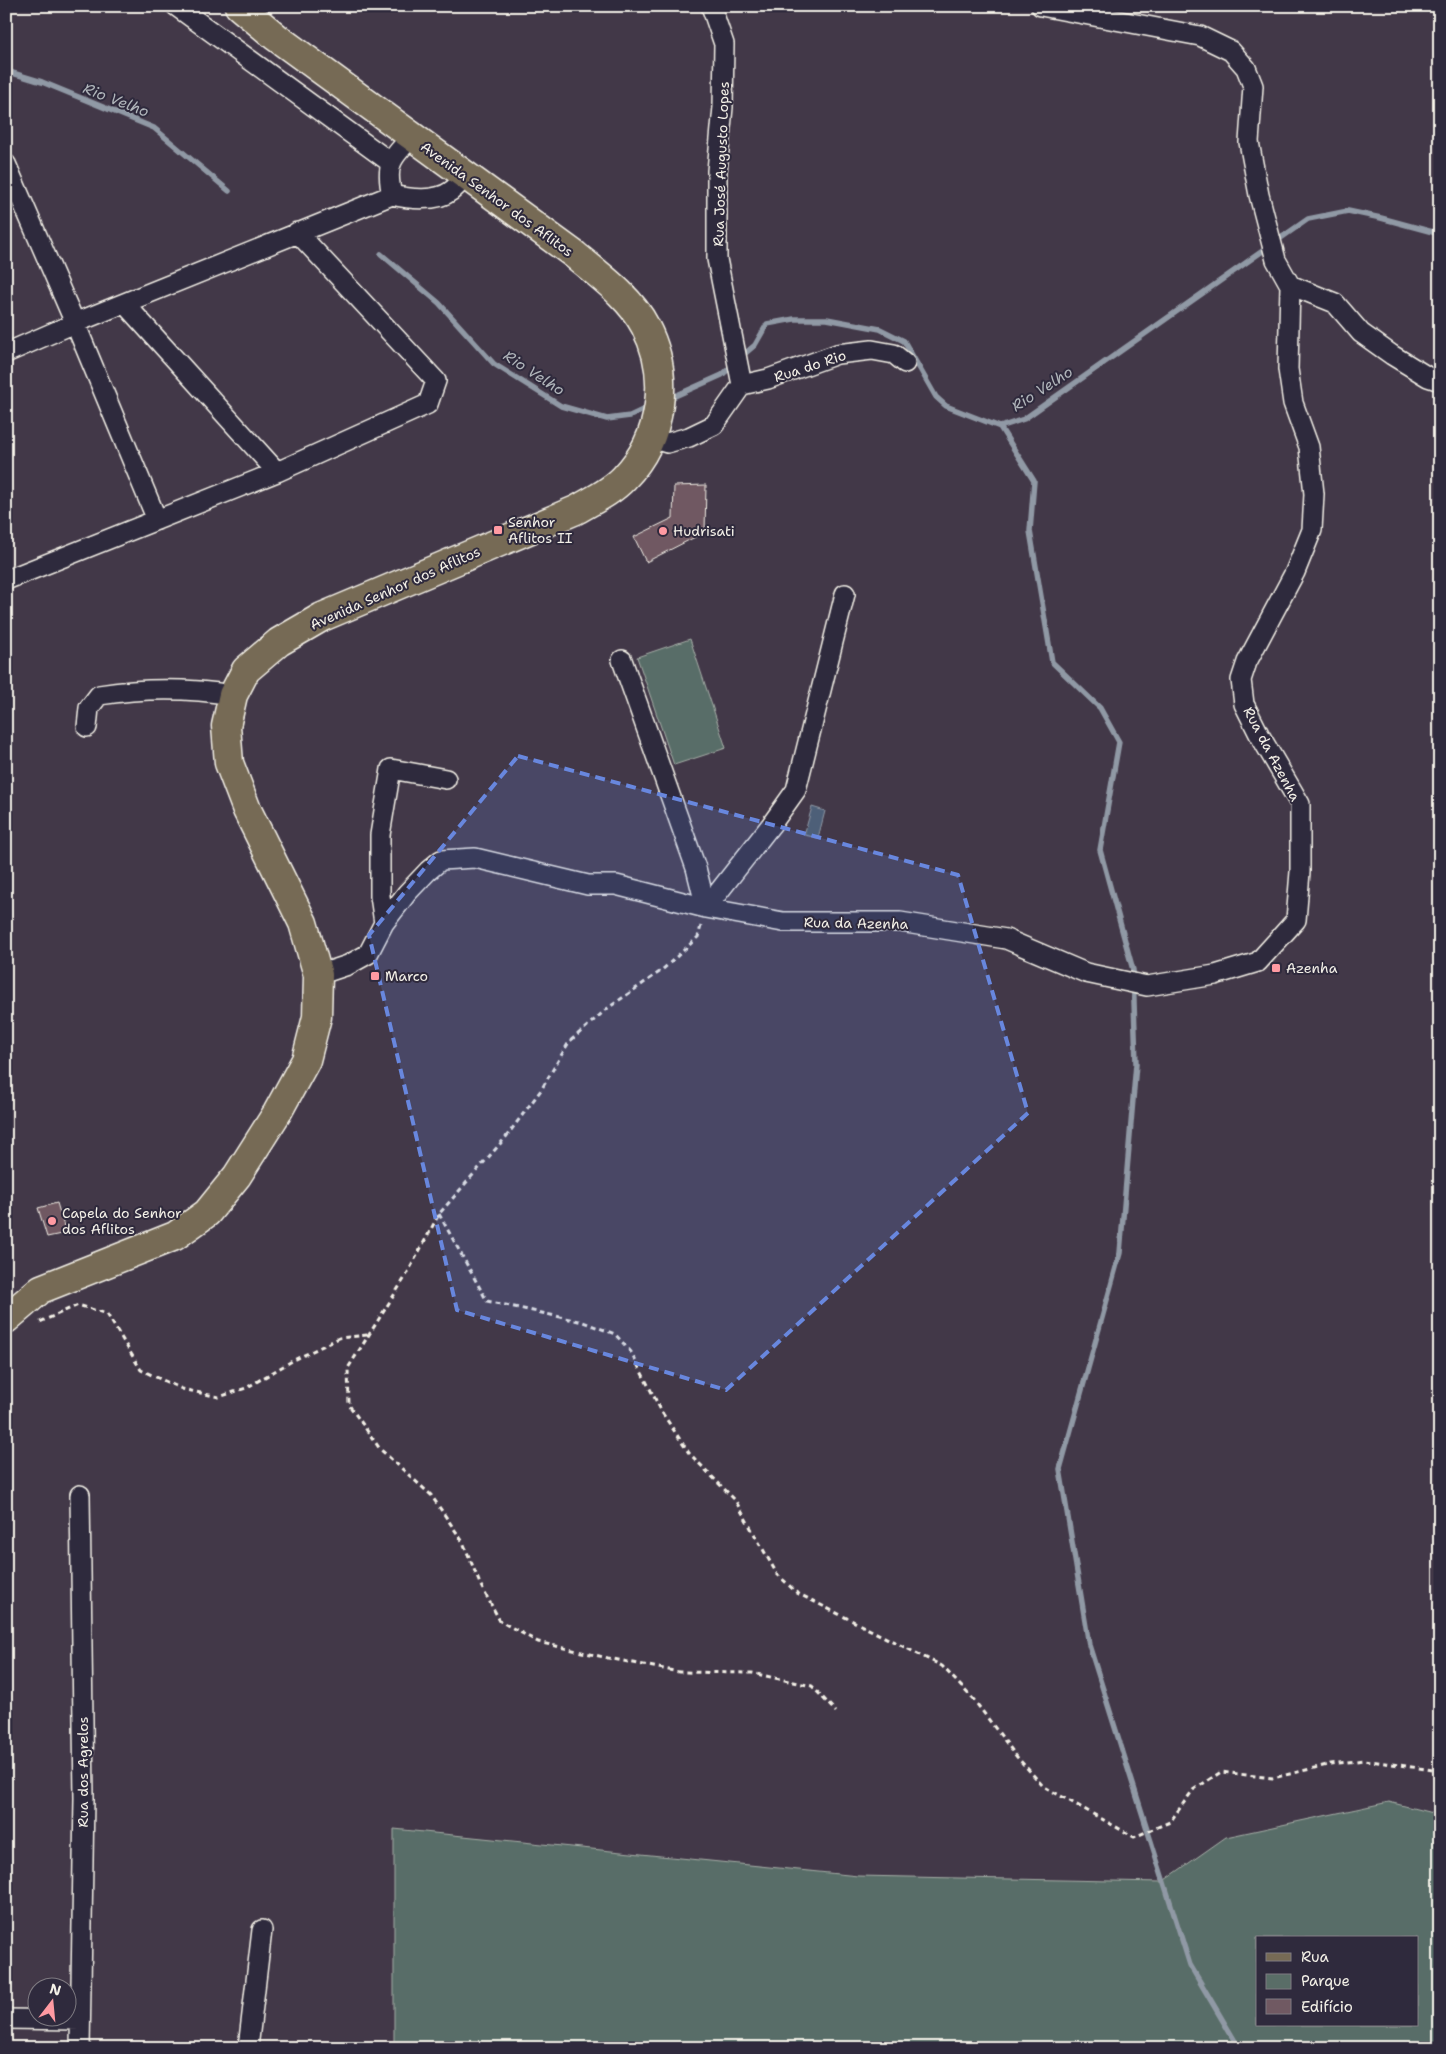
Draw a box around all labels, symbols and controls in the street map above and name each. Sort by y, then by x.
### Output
water label: Rio Velho [80,78,152,122]
street label: Rua José Augusto Lopes [709,81,733,247]
street label: Avenida Senhor dos Aflitos [417,137,577,261]
water label: Rio Velho [500,346,568,400]
street label: Rua do Rio [772,346,848,386]
water label: Rio Velho [1008,362,1076,416]
place label: Senhor Aflitos II [508,513,573,547]
place label: Hudrisati [673,522,735,540]
marker: Senhor Aflitos II [492,524,504,536]
marker: Hudrisati [657,525,669,537]
street label: Avenida Senhor dos Aflitos [307,542,483,634]
street label: Rua da Azenha [1240,704,1305,805]
street label: Rua da Azenha [804,913,909,933]
place label: Azenha [1286,959,1338,977]
marker: Azenha [1270,962,1282,974]
place label: Marco [385,967,428,985]
marker: Marco [369,970,381,982]
place label: Capela do Senhor dos Aflitos [62,1204,182,1238]
marker: Capela do Senhor dos Aflitos [46,1215,58,1227]
street label: Rua dos Agrelos [74,1716,92,1827]
legend [1256,1936,1418,2026]
text: Rua [1301,1947,1330,1967]
text: Parque [1301,1971,1350,1991]
north arrow [28,1976,78,2026]
text: N [48,1979,63,2000]
text: Edifício [1301,1997,1353,2017]

